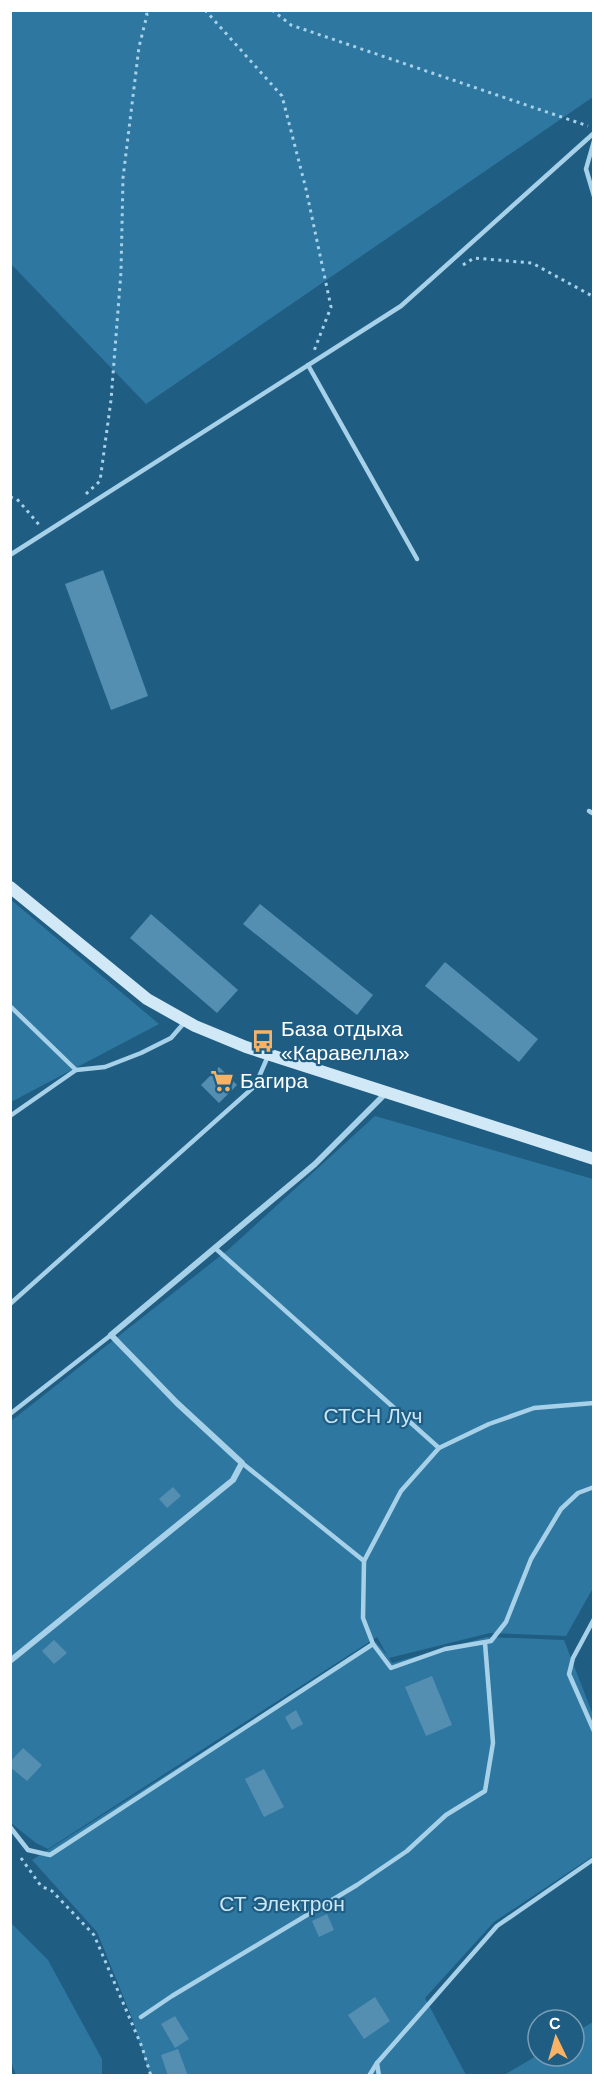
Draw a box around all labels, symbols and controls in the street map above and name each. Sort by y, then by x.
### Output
place label: База отдыха «Каравелла» [281,1017,410,1064]
bus stop icon: База отдыха «Каравелла» [250,1028,276,1054]
supermarket icon: Багира [209,1068,235,1094]
place label: Багира [240,1069,309,1092]
park label: СТСН Луч [324,1404,422,1427]
park label: СТ Электрон [219,1892,345,1915]
north arrow [526,2008,586,2068]
text: С [548,2015,562,2033]

